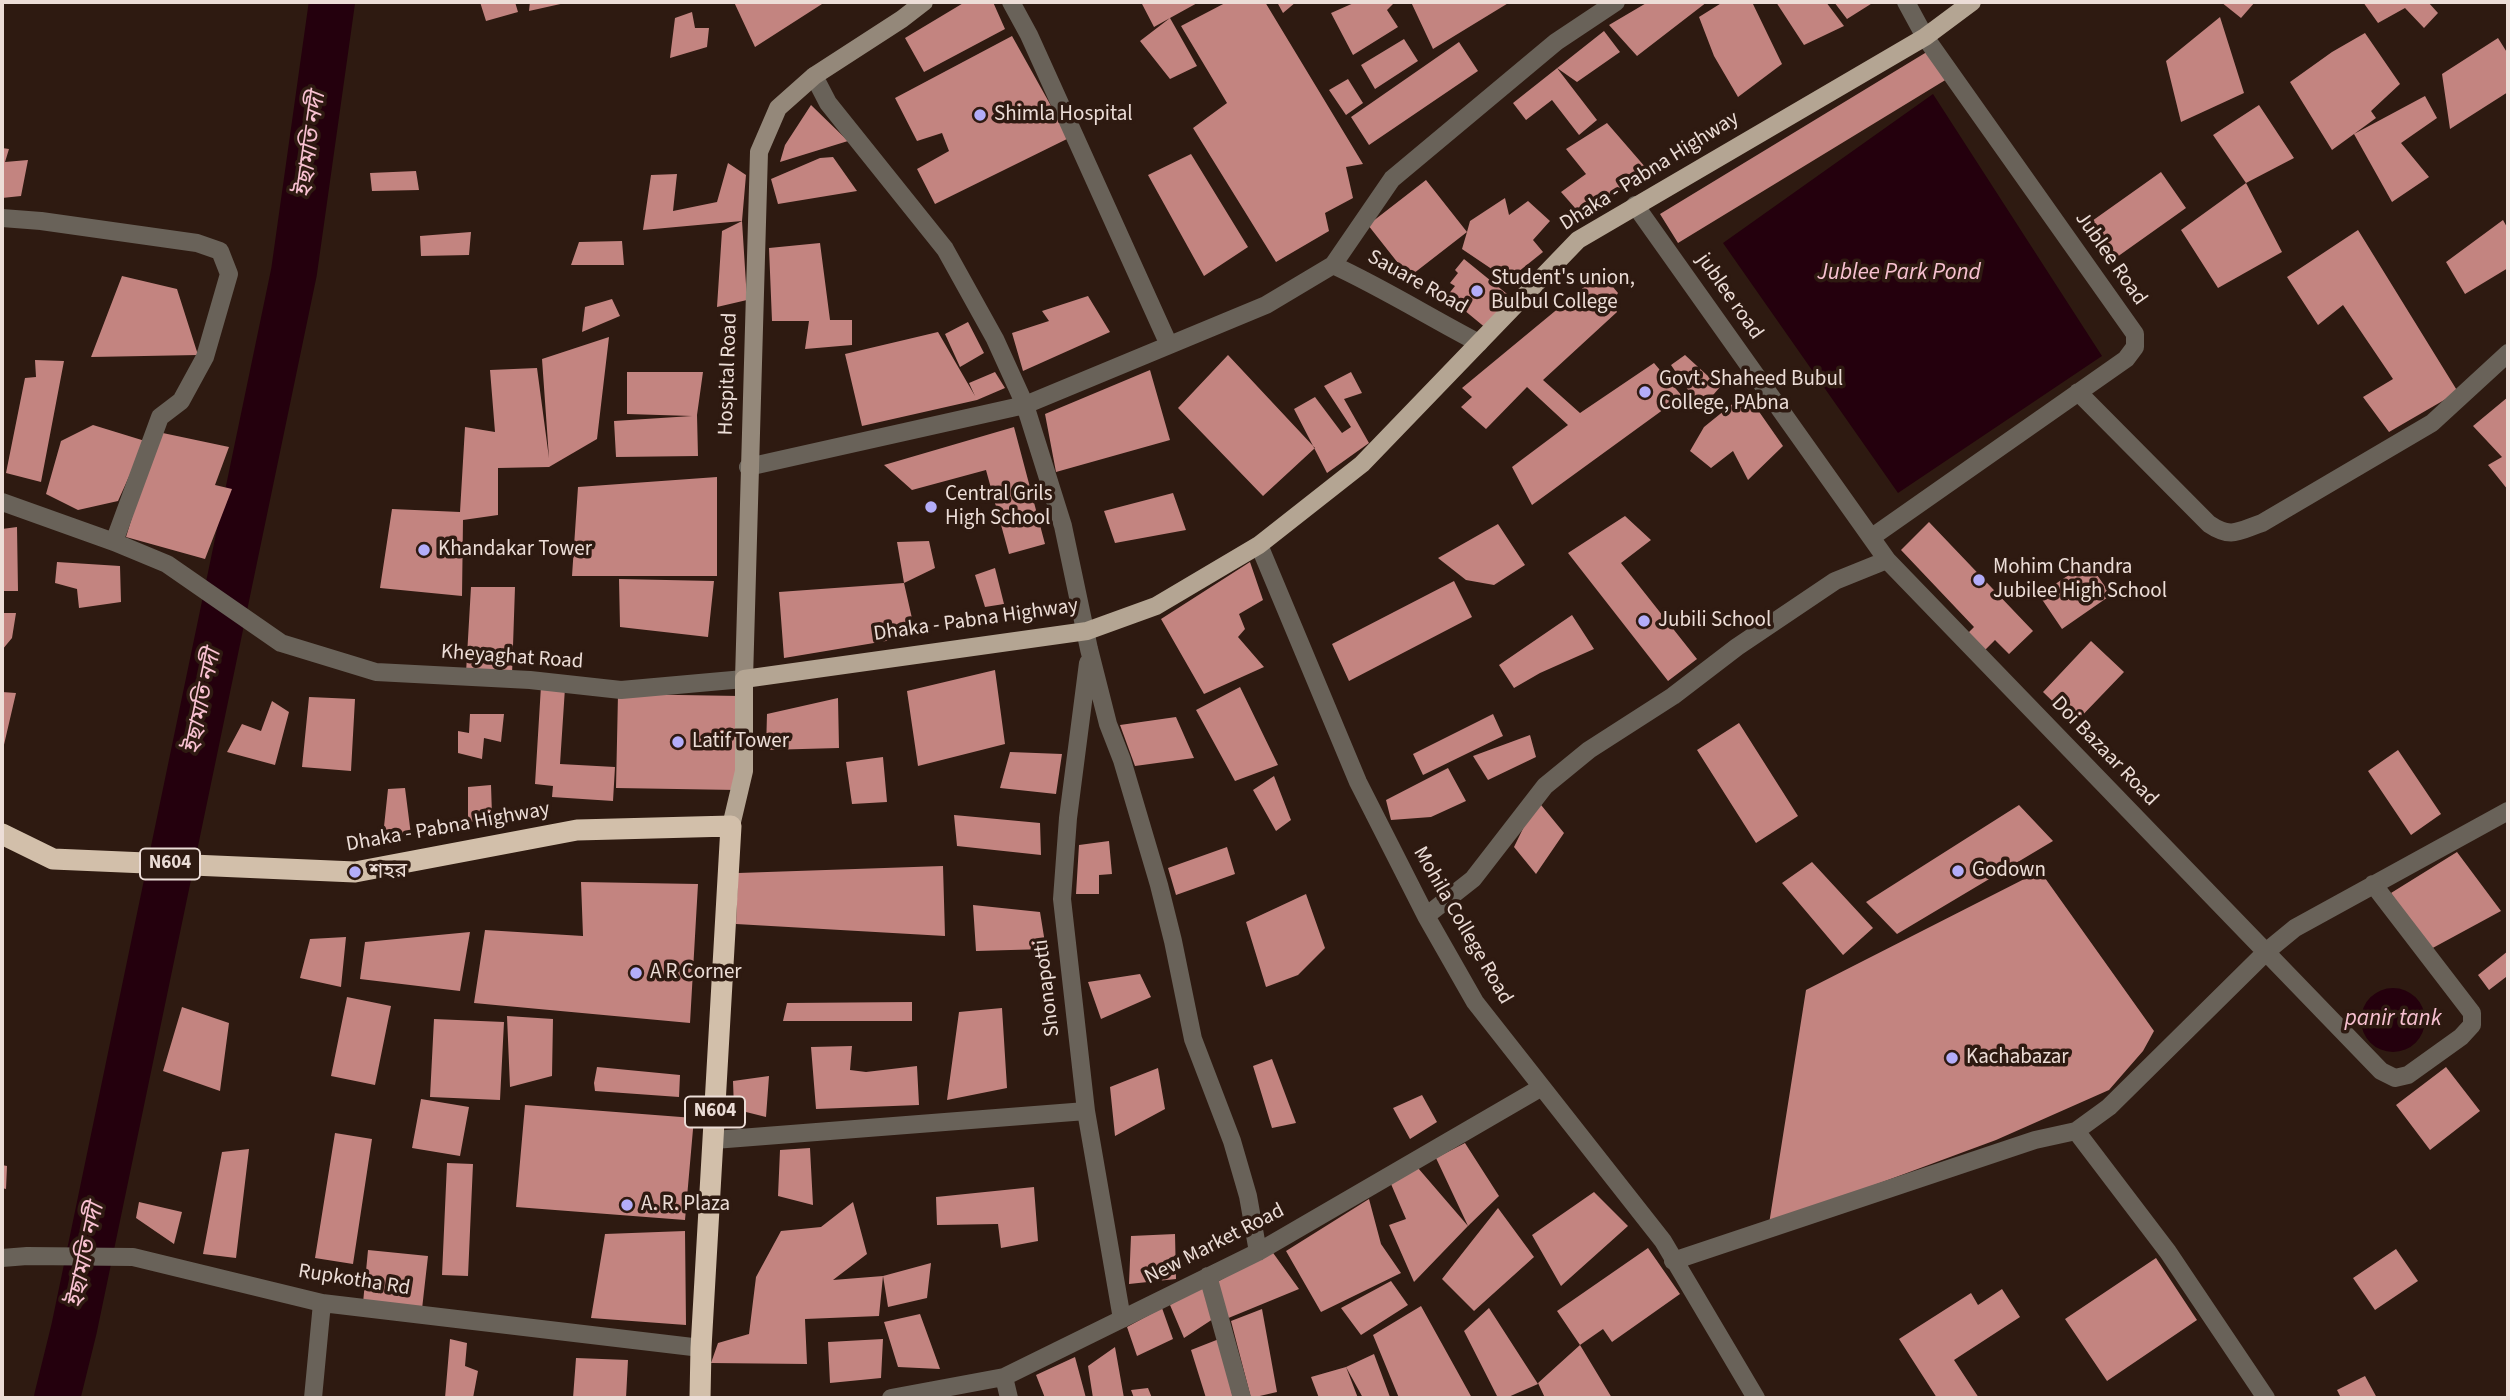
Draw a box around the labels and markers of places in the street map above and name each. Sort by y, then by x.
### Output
place label: Shimla Hospital [994,102,1133,128]
marker: Shimla Hospital [972,107,988,123]
place label: Student's union, Bulbul College [1491,266,1635,316]
marker: Student's union, Bulbul College [1469,283,1485,299]
place label: Govt. Shaheed Bubul College, PAbna [1659,367,1843,417]
marker: Govt. Shaheed Bubul College, PAbna [1637,384,1653,400]
place label: Central Grils High School [945,482,1052,532]
marker: Central Grils High School [923,499,939,515]
place label: Khandakar Tower [438,537,592,563]
marker: Khandakar Tower [416,542,432,558]
place label: Mohim Chandra Jubilee High School [1993,555,2167,605]
marker: Mohim Chandra Jubilee High School [1971,572,1987,588]
place label: Jubili School [1658,608,1771,634]
marker: Jubili School [1636,613,1652,629]
place label: Latif Tower [692,729,789,755]
marker: Latif Tower [670,734,686,750]
place label: Godown [1972,858,2046,884]
place label: শহর [369,859,407,885]
marker: Godown [1950,863,1966,879]
marker: শহর [347,864,363,880]
place label: A R Corner [650,960,742,986]
marker: A R Corner [628,965,644,981]
place label: Kachabazar [1966,1045,2069,1071]
marker: Kachabazar [1944,1050,1960,1066]
place label: A. R. Plaza [641,1192,730,1218]
marker: A. R. Plaza [619,1197,635,1213]

